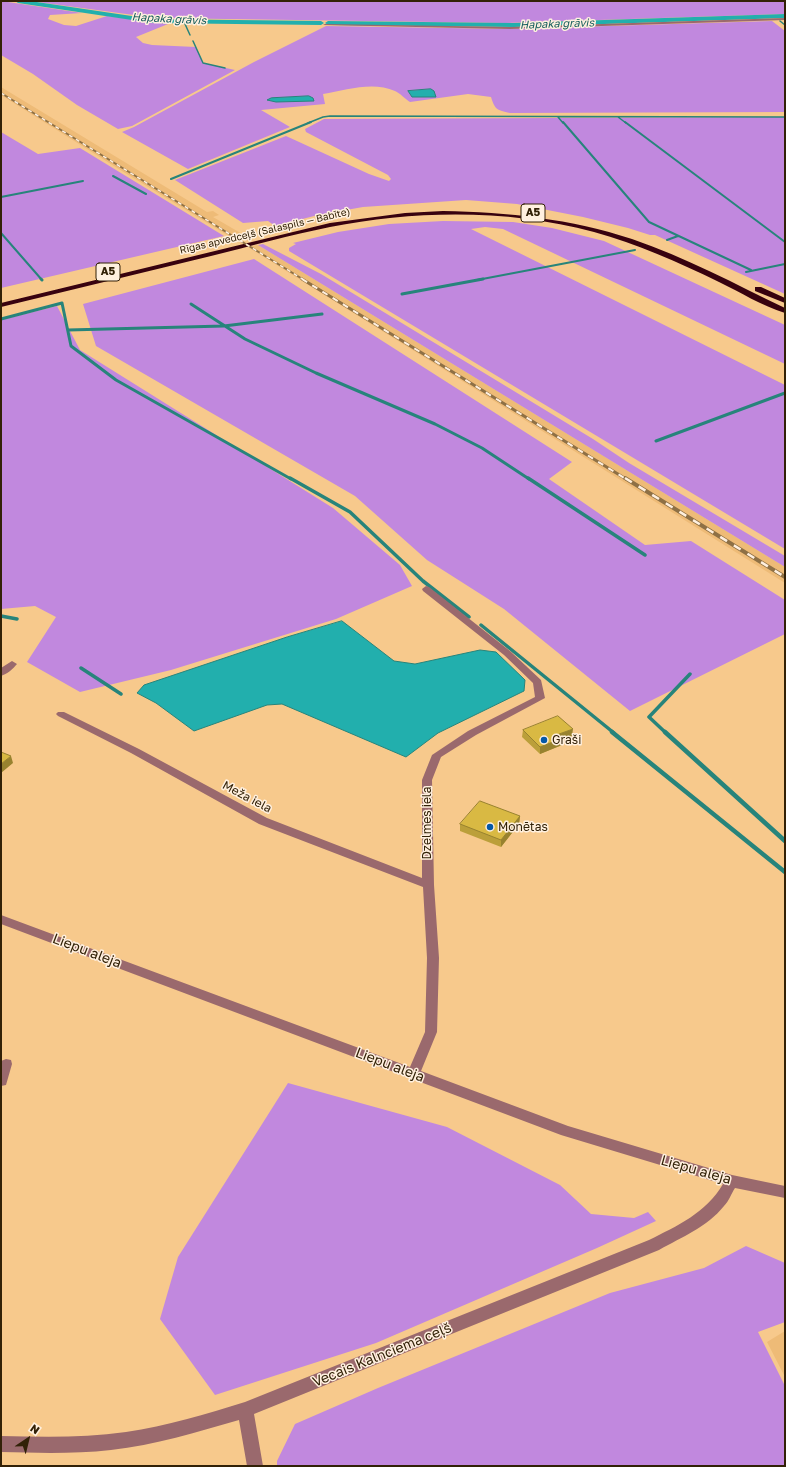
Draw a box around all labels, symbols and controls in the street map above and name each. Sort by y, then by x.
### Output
water label: Hapaka grāvis [131,10,207,28]
water label: Hapaka grāvis [520,16,594,32]
road number: A5 [521,204,545,222]
street label: Rīgas apvedceļš (Salaspils — Babīte) [179,206,351,256]
road number: A5 [96,263,120,281]
place label: Graši [552,733,581,747]
marker: Graši [539,735,549,745]
street label: Meža iela [220,778,274,816]
street label: Dzelmes iela [420,787,434,859]
place label: Monētas [498,820,548,834]
marker: Monētas [485,822,495,832]
street label: Liepu aleja [50,930,124,972]
street label: Liepu aleja [353,1044,427,1086]
street label: Liepu aleja [659,1152,733,1188]
street label: Vecais Kalnciema ceļš [310,1319,454,1391]
north arrow [8,1419,48,1459]
text: N [28,1421,42,1436]

